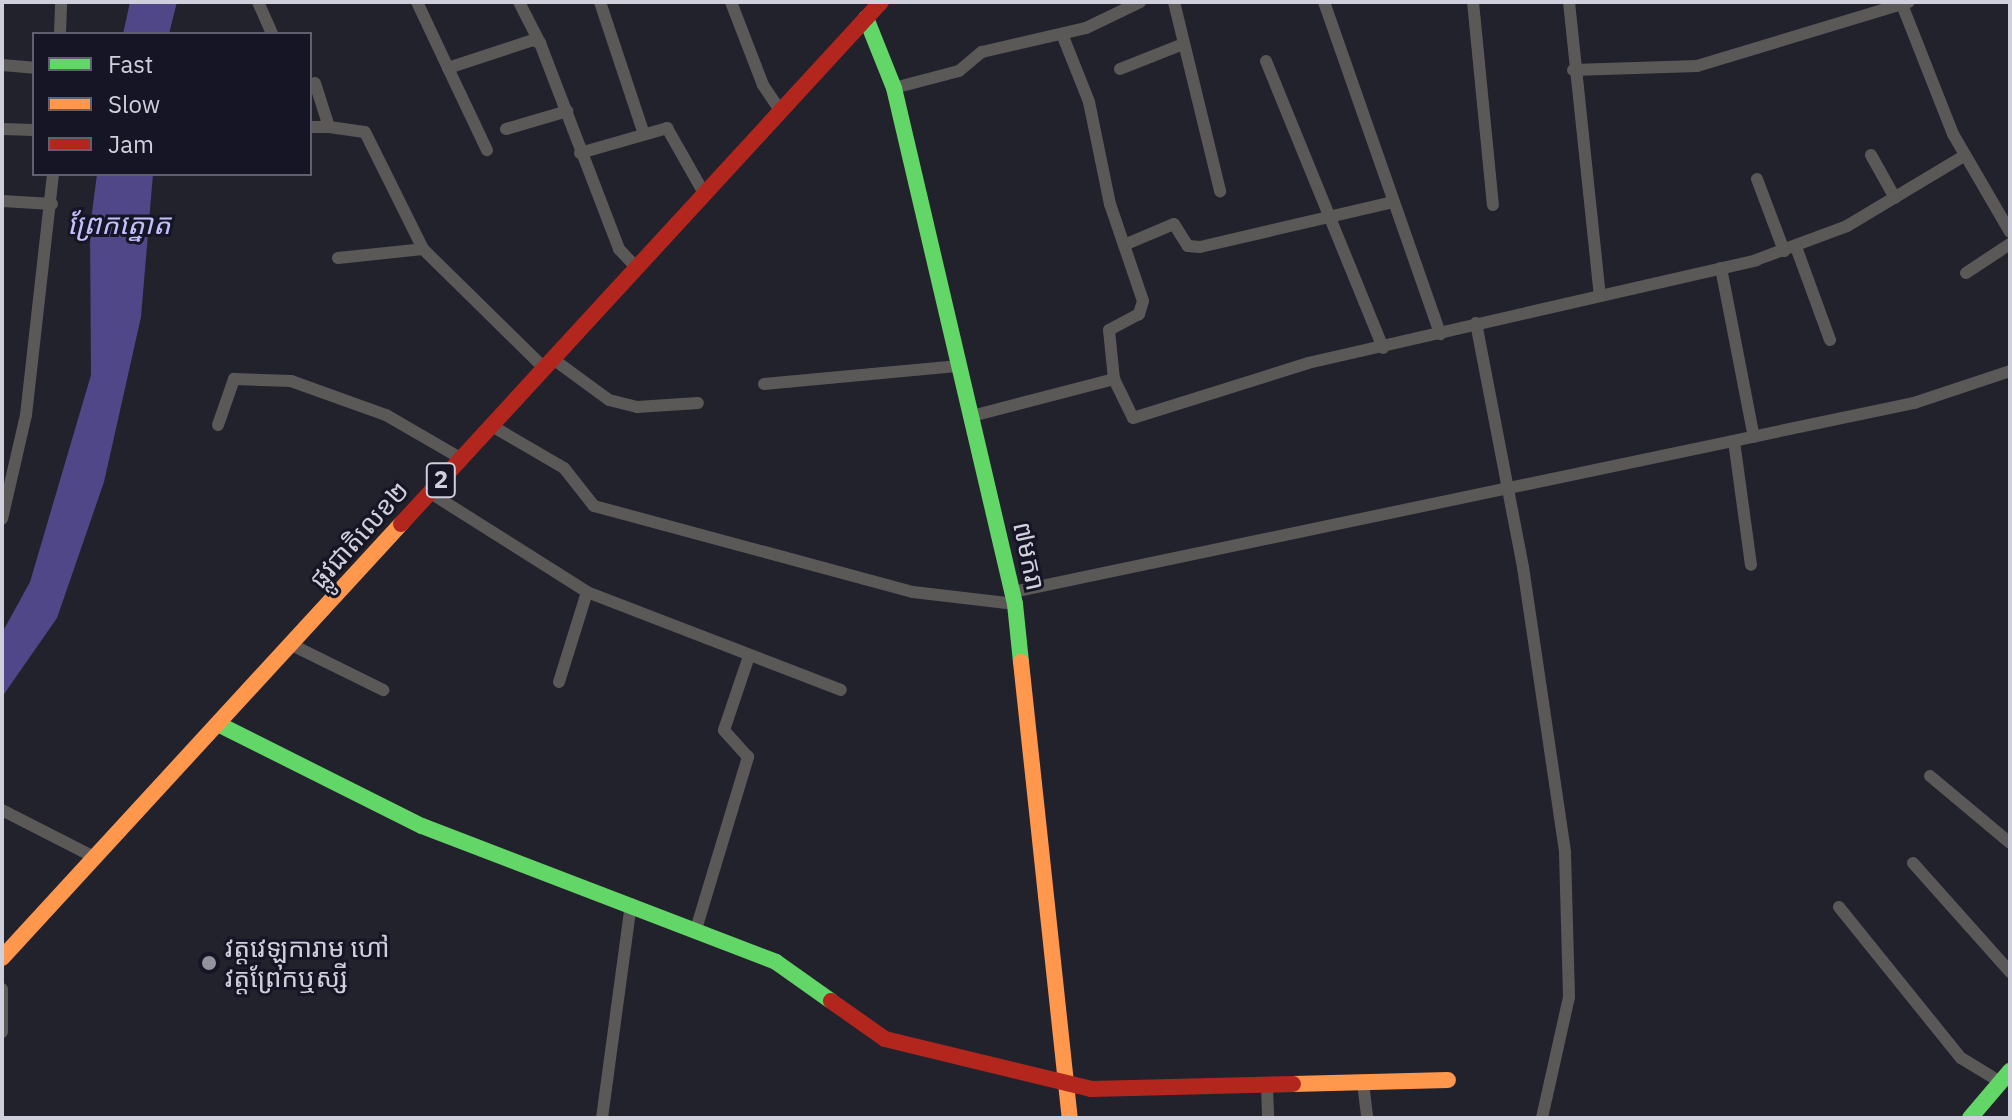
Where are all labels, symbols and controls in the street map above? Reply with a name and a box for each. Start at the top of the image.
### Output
legend [32,32,312,176]
text: Fast [108,48,153,80]
text: Slow [108,88,160,120]
text: Jam [108,128,154,160]
water label: ព្រែកត្នោត [67,207,171,241]
road number: 2 [425,460,457,500]
street label: ផ្លូវជាតិលេខ២ [303,475,415,595]
street label: ៧មករា [1007,519,1051,593]
place label: វត្តវេឡុការាម ហៅ វត្តព្រែកឬស្សី [225,932,390,994]
marker: វត្តវេឡុការាម ហៅ វត្តព្រែកឬស្សី [200,954,218,972]

